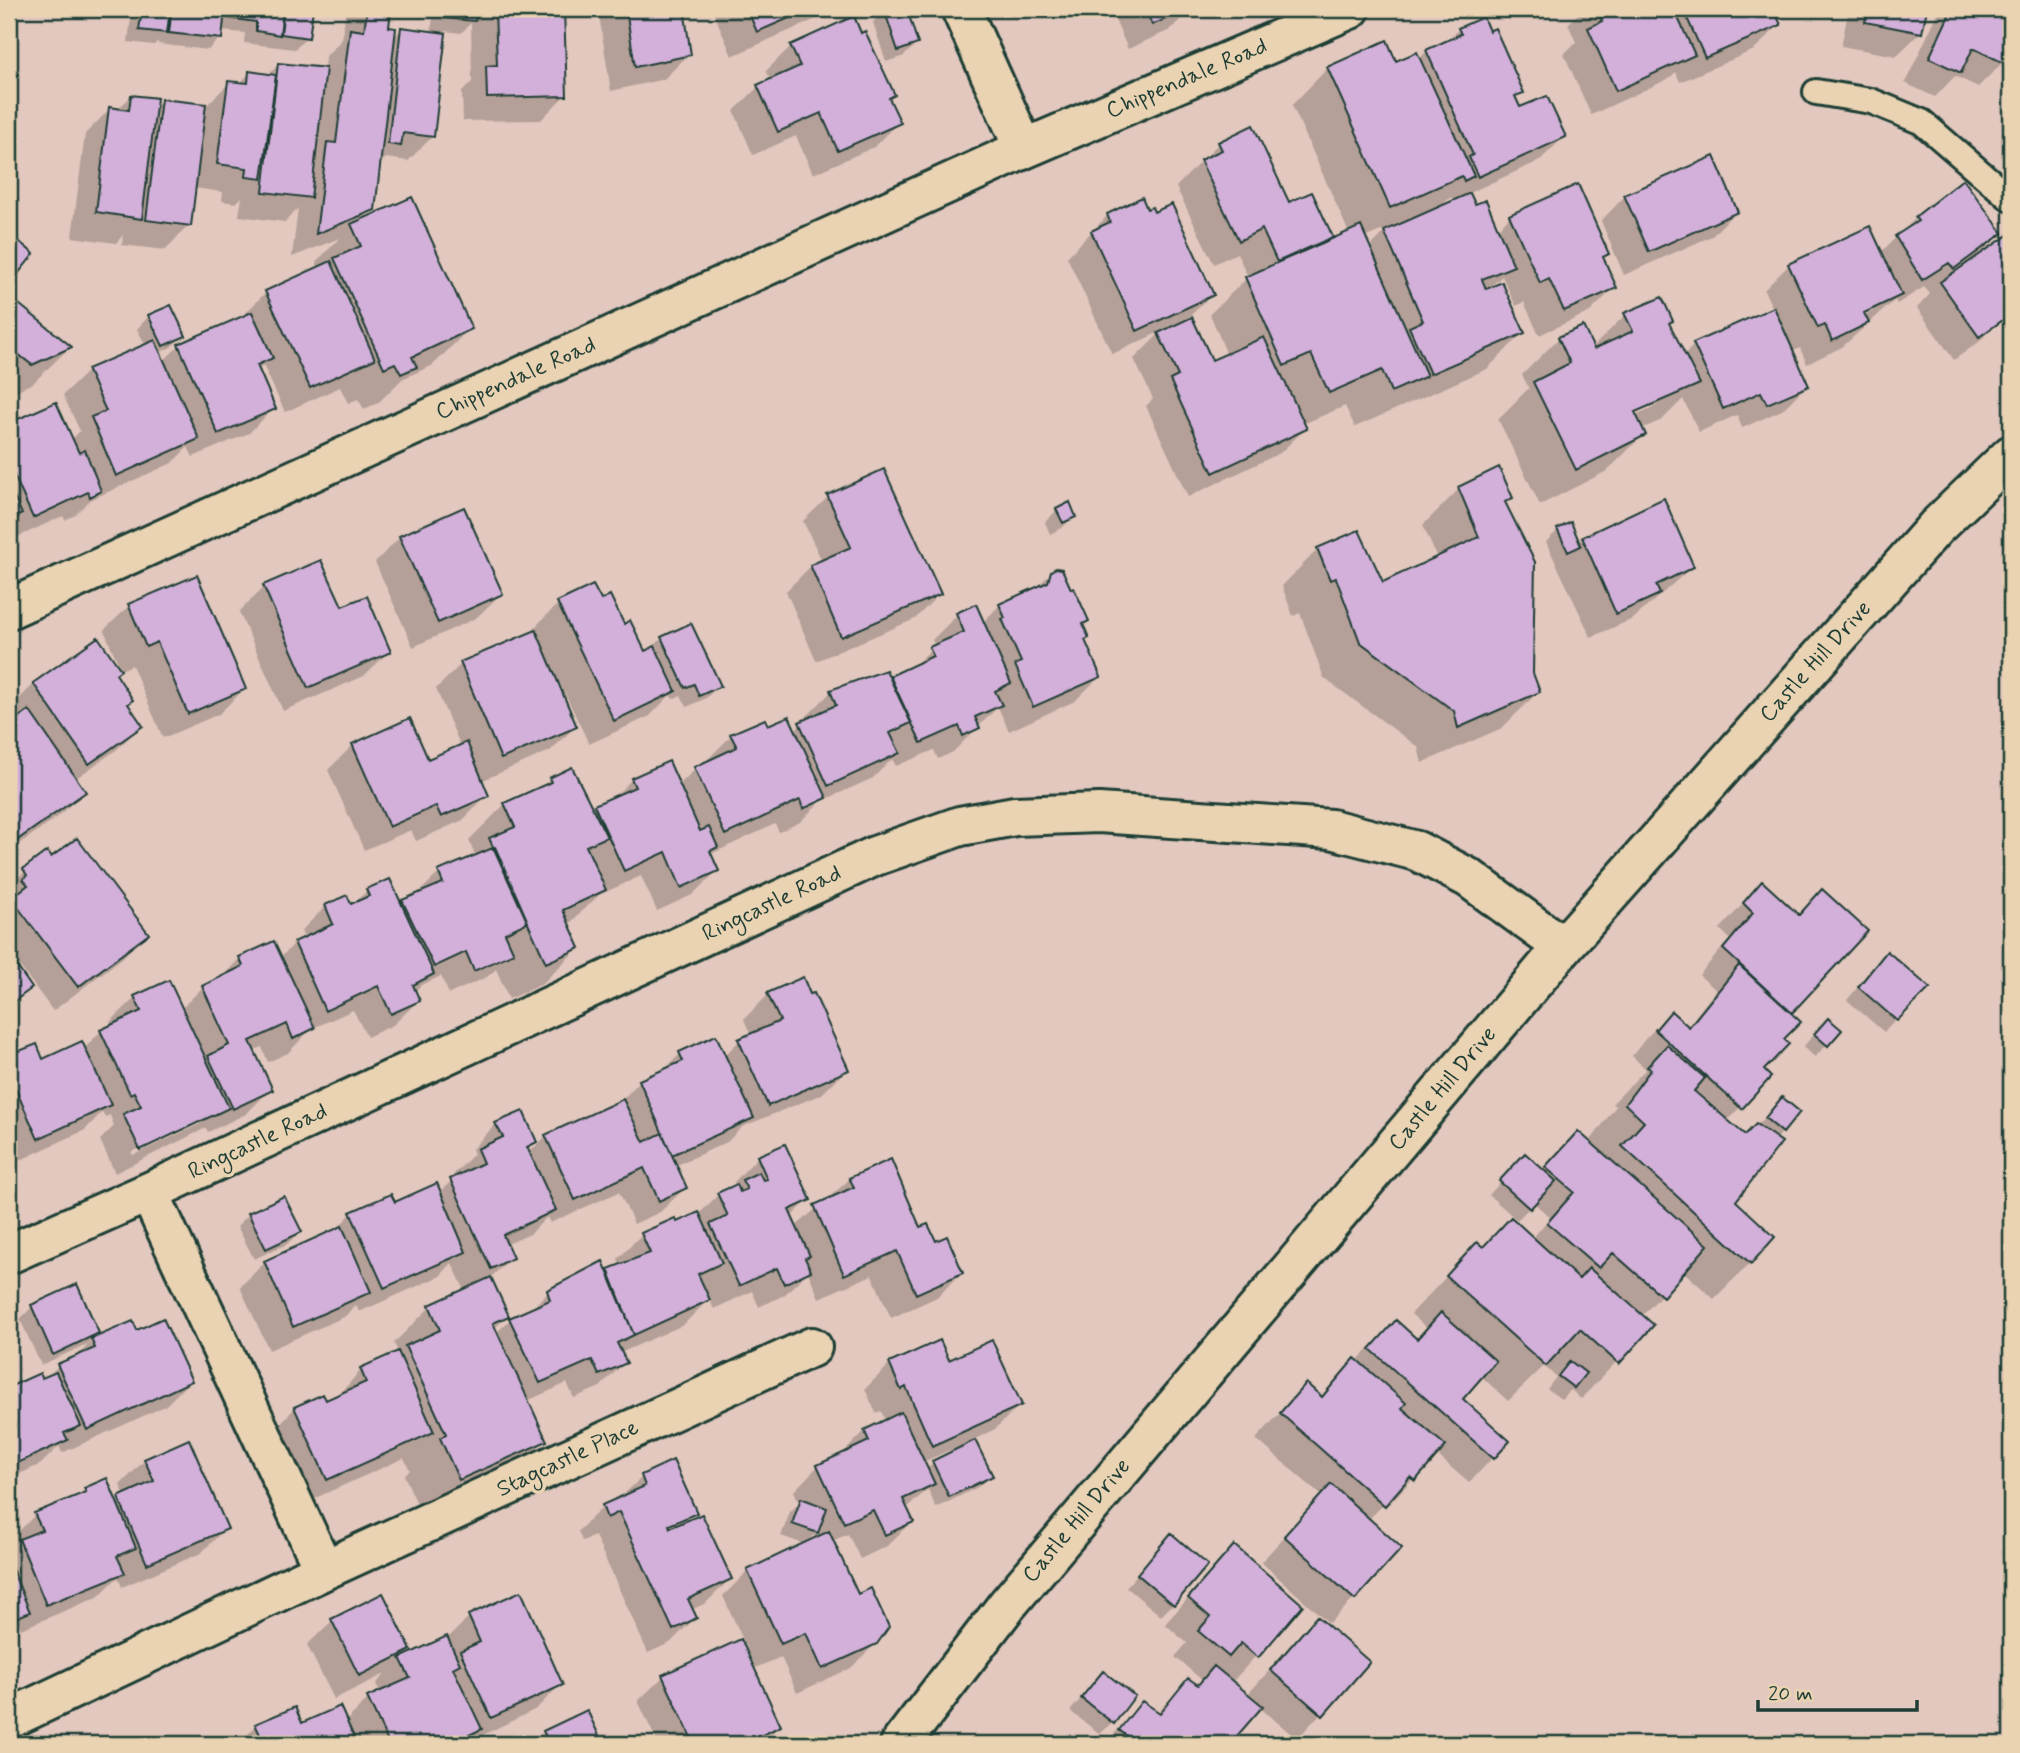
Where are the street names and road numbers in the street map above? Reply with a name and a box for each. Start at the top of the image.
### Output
street label: Chippendale Road [1102,32,1272,126]
street label: Chippendale Road [431,330,601,428]
street label: Castle Hill Drive [1753,595,1879,729]
street label: Ringcastle Road [698,859,847,951]
street label: Castle Hill Drive [1382,1020,1504,1158]
street label: Ringcastle Road [184,1097,333,1189]
street label: Stagcastle Place [492,1413,645,1507]
street label: Castle Hill Drive [1016,1452,1138,1590]

